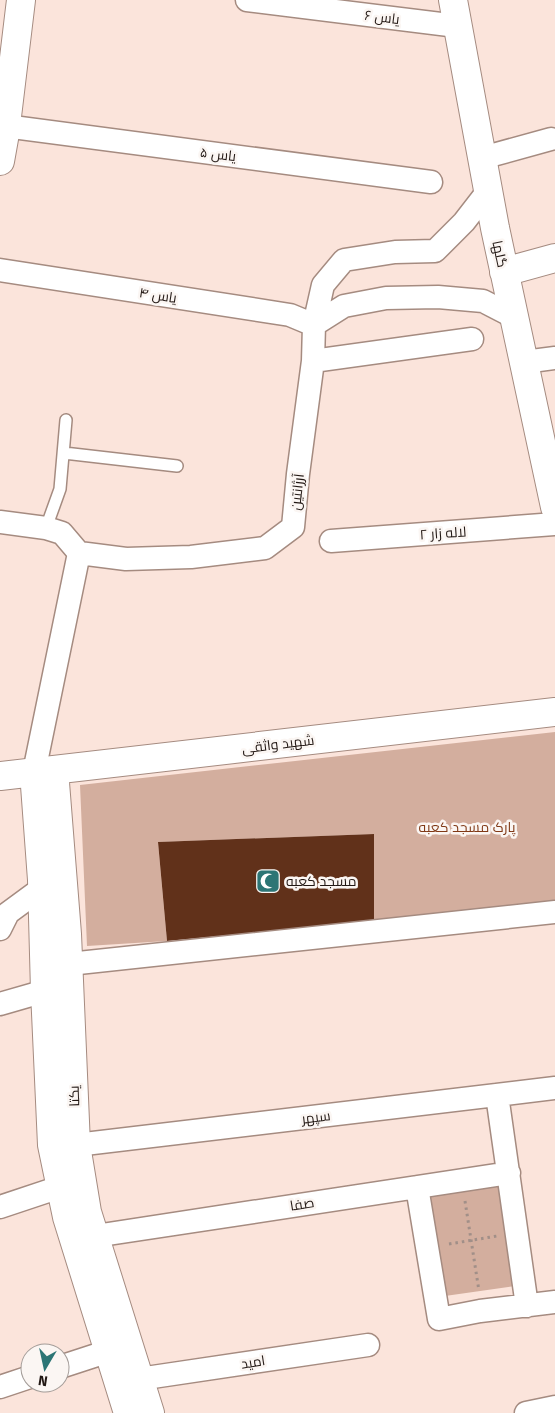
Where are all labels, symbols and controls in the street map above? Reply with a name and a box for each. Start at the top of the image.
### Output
street label: یاس ۶ [363,7,401,28]
street label: یاس ۵ [199,144,237,165]
street label: گلها [488,239,511,269]
street label: یاس ۴ [138,284,178,307]
street label: آرژانتین [287,473,308,511]
street label: لاله زار ۲ [419,523,467,544]
street label: شهید واثقی [241,732,315,757]
park label: پارک مسجد کعبه [419,819,516,837]
mosque icon: مسجد کعبه [255,868,281,894]
place label: مسجد کعبه [286,873,357,890]
street label: یکتا [66,1085,83,1107]
street label: سپهر [300,1107,332,1129]
street label: صفا [289,1194,316,1215]
north arrow [20,1343,70,1393]
street label: امید [240,1352,266,1373]
text: N [37,1371,49,1389]

